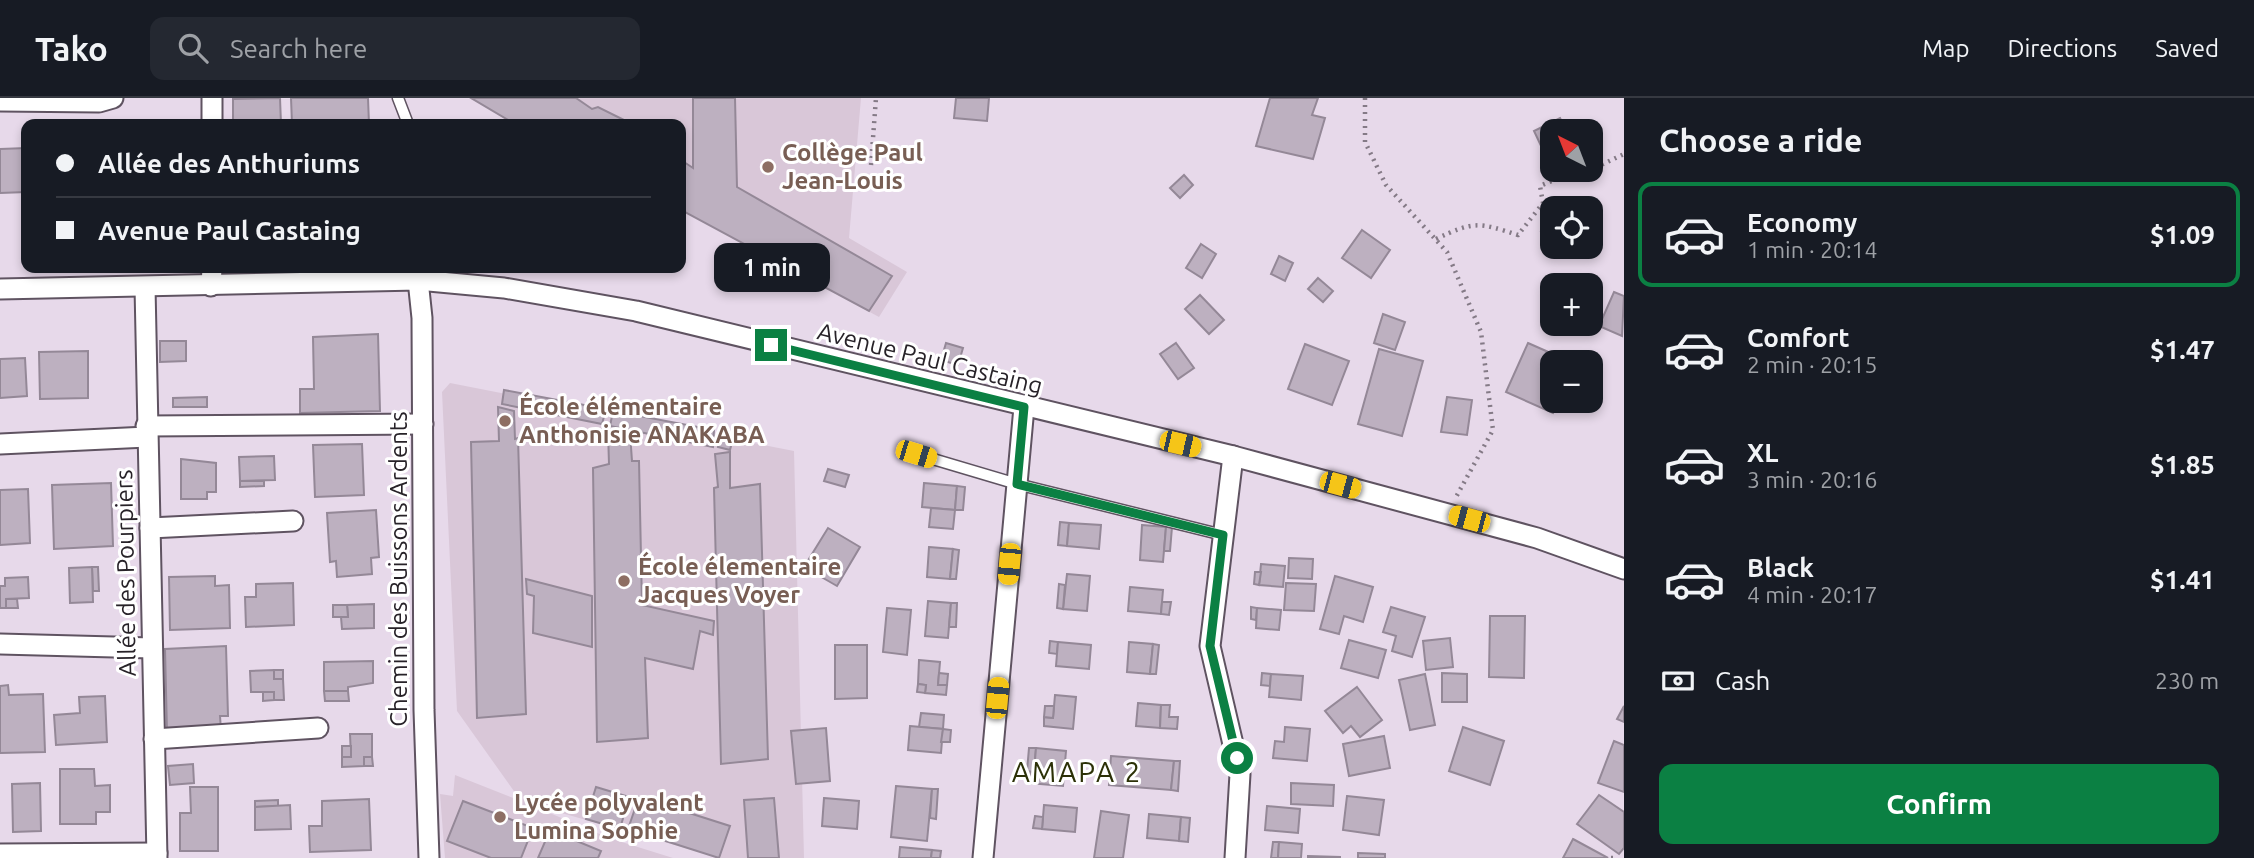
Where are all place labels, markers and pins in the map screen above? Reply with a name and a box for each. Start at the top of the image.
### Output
place label: Collège Paul Jean-Louis [782,139,923,194]
marker: Collège Paul Jean-Louis [760,159,776,175]
place label: École élémentaire Anthonisie ANAKABA [519,391,765,448]
marker: École élémentaire Anthonisie ANAKABA [497,413,513,429]
place label: École élementaire Jacques Voyer [638,551,841,608]
marker: École élementaire Jacques Voyer [616,573,632,589]
place label: Lycée polyvalent Lumina Sophie [514,789,704,844]
marker: Lycée polyvalent Lumina Sophie [492,809,508,825]

